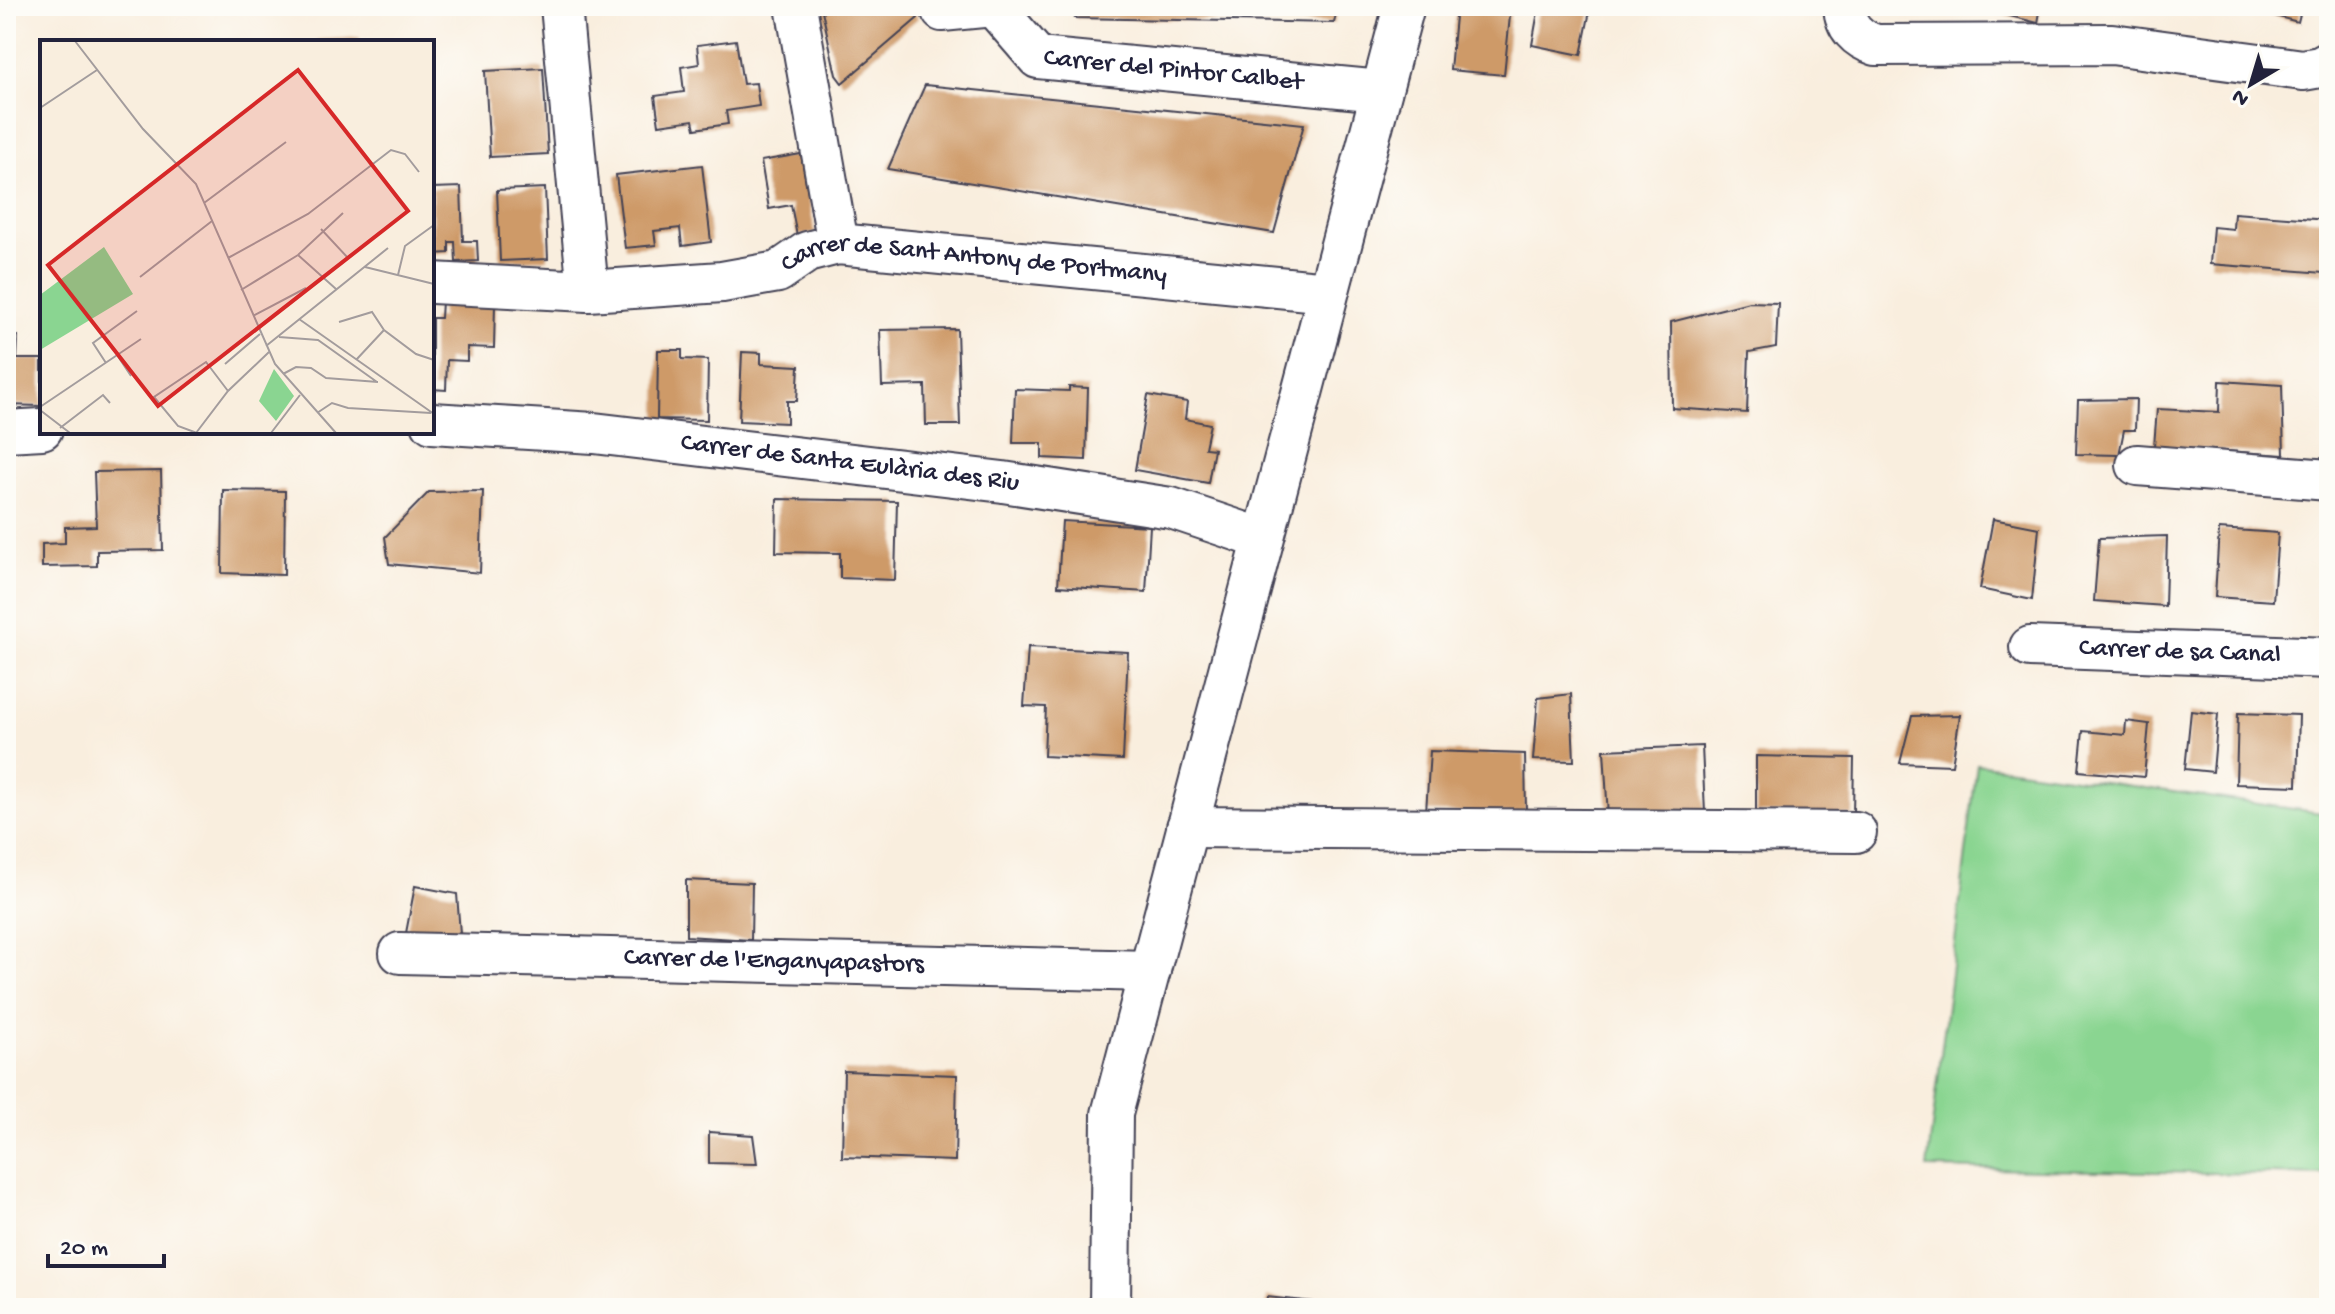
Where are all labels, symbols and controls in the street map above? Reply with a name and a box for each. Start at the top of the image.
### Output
inset map [40,40,434,434]
street label: Carrer del Pintor Calbet [1042,43,1307,99]
north arrow [2211,44,2291,124]
text: N [2227,82,2255,111]
street label: Carrer de Sant Antony de Portmany [775,229,1169,292]
street label: Carrer de Santa Eulària des Riu [679,428,1021,500]
street label: Carrer de sa Canal [2078,633,2281,672]
street label: Carrer de l'Enganyapastors [624,943,926,981]
scale bar [48,1218,164,1268]
text: 20 m [60,1235,108,1264]

